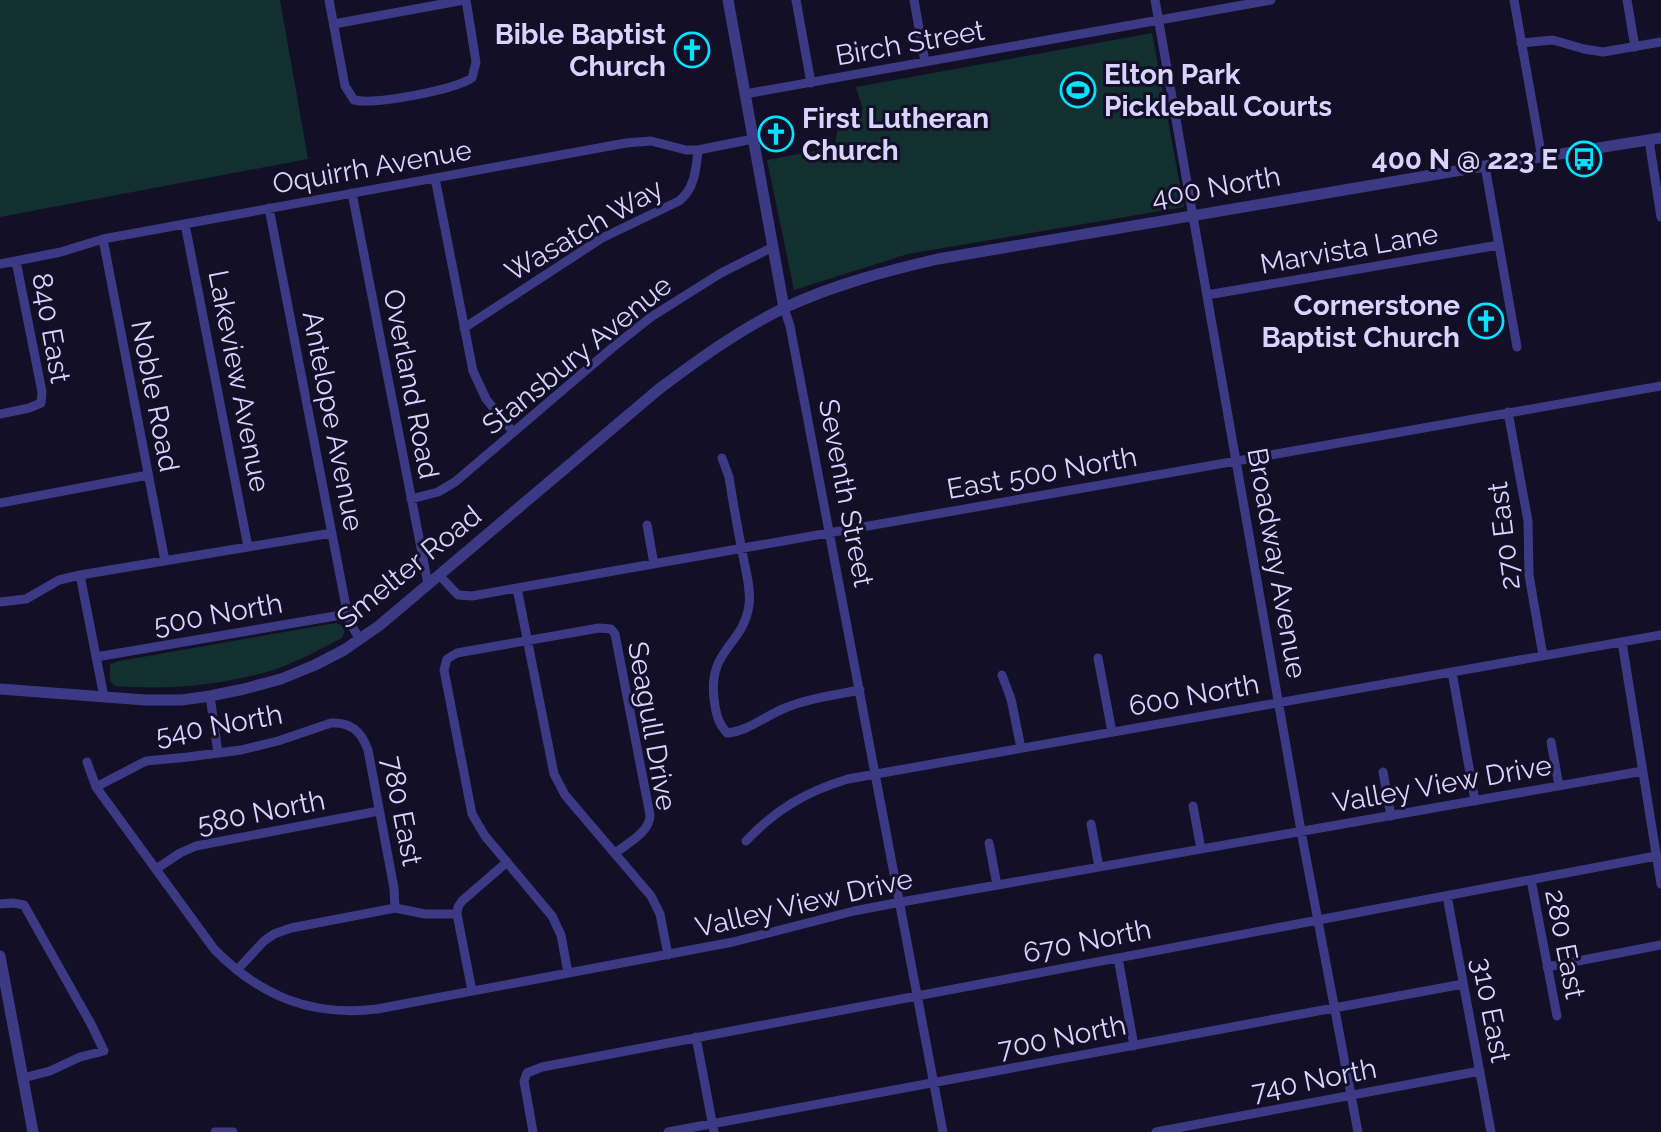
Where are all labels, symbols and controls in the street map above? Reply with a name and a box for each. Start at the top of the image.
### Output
street label: Birch Street [833,14,988,72]
place label: Bible Baptist Church [495,18,666,83]
church icon: Bible Baptist Church [673,31,711,69]
place label: Elton Park Pickleball Courts [1104,58,1332,123]
sports icon: Elton Park Pickleball Courts [1059,71,1097,109]
place label: First Lutheran Church [802,102,989,167]
church icon: First Lutheran Church [757,115,795,153]
street label: Oquirrh Avenue [270,133,474,201]
bus stop icon: 400 N @ 223 E [1565,140,1603,178]
place label: 400 N @ 223 E [1372,143,1558,176]
street label: 400 North [1149,159,1283,215]
street label: Wasatch Way [499,172,669,288]
street label: Marvista Lane [1257,217,1441,281]
street label: Lakeview Avenue [201,267,277,495]
street label: Stansbury Avenue [476,269,678,441]
street label: 840 East [25,270,77,386]
street label: Overland Road [376,286,446,482]
place label: Cornerstone Baptist Church [1261,289,1460,354]
church icon: Cornerstone Baptist Church [1467,302,1505,340]
street label: Antelope Avenue [296,308,370,534]
street label: Noble Road [124,317,186,475]
street label: Seventh Street [812,396,880,590]
street label: East 500 North [944,440,1140,506]
street label: Broadway Avenue [1240,445,1314,681]
street label: 270 East [1481,479,1527,592]
street label: Smelter Road [330,499,488,635]
street label: 500 North [151,586,285,642]
street label: Seagull Drive [621,639,683,813]
street label: 600 North [1126,667,1262,723]
street label: 540 North [153,698,285,752]
street label: Valley View Drive [1330,748,1554,820]
street label: 780 East [375,753,429,869]
street label: 580 North [194,783,328,841]
street label: Valley View Drive [692,862,916,944]
street label: 280 East [1538,887,1592,1002]
street label: 670 North [1020,912,1154,970]
street label: 310 East [1465,955,1517,1066]
street label: 700 North [995,1008,1129,1066]
street label: 740 North [1249,1052,1379,1108]

